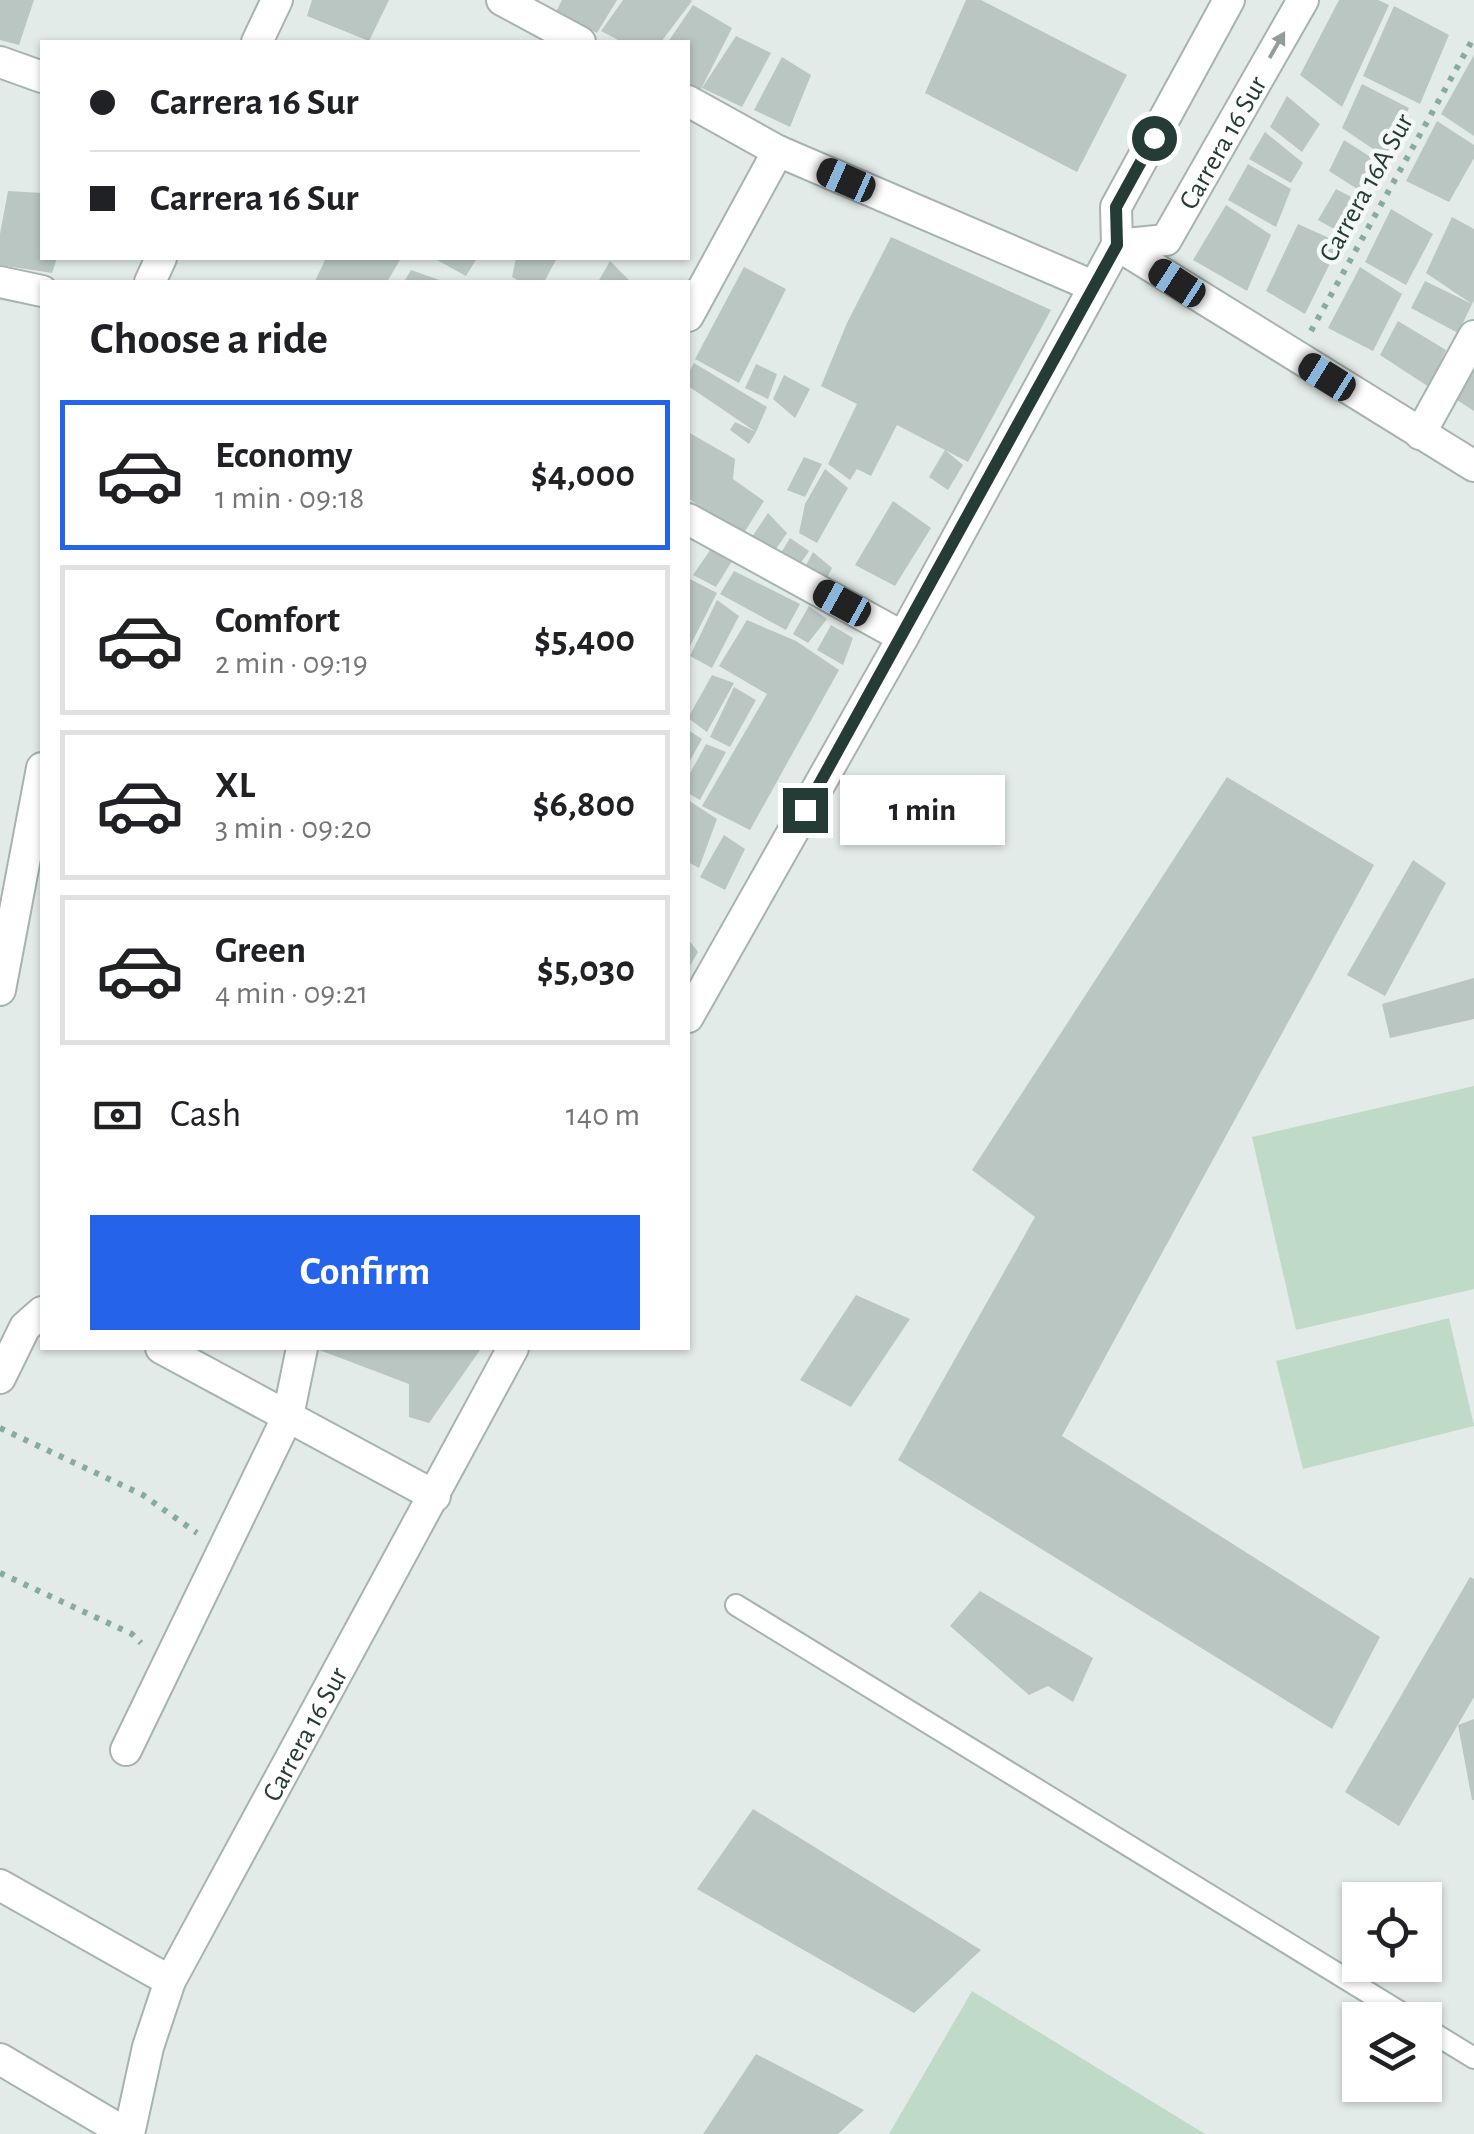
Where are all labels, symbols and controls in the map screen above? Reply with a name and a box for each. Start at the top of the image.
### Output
one-way arrow [1268,31,1285,60]
street label: Carrera 16 Sur [1175,72,1273,214]
text: Carrera 16 Sur [150,84,358,122]
street label: Carrera 16A Sur [1315,109,1419,267]
route start [1132,116,1177,161]
car [812,154,880,206]
text: Carrera 16 Sur [150,180,358,218]
car [1144,254,1210,312]
text: Choose a ride [90,317,328,362]
car [1294,348,1360,406]
icon: car [95,430,185,520]
text: Economy [215,437,353,475]
text: $4,000 [531,456,635,494]
text: 1 min · 09:18 [215,482,364,514]
car [808,575,876,631]
icon: car [95,595,185,685]
text: Comfort [215,602,340,640]
text: $5,400 [534,621,635,659]
text: 2 min · 09:19 [215,647,368,679]
icon: car [95,760,185,850]
text: XL [215,767,255,805]
callout: 1 min [840,775,1005,845]
text: $6,800 [533,786,635,824]
route end [783,788,828,833]
text: 1 min [889,794,956,826]
text: 3 min · 09:20 [215,812,372,844]
icon: car [95,925,185,1015]
text: Green [215,932,306,970]
text: $5,030 [537,951,635,989]
text: 4 min · 09:21 [215,977,368,1009]
icon: cash [90,1088,145,1143]
text: Cash [170,1096,241,1134]
text: 140 m [566,1099,640,1131]
button: Confirm [90,1215,640,1330]
street label: Carrera 16 Sur [258,1663,353,1806]
map controls [1342,1882,1442,2102]
button: locate [1342,1882,1442,1982]
button: layers [1342,2002,1442,2102]

